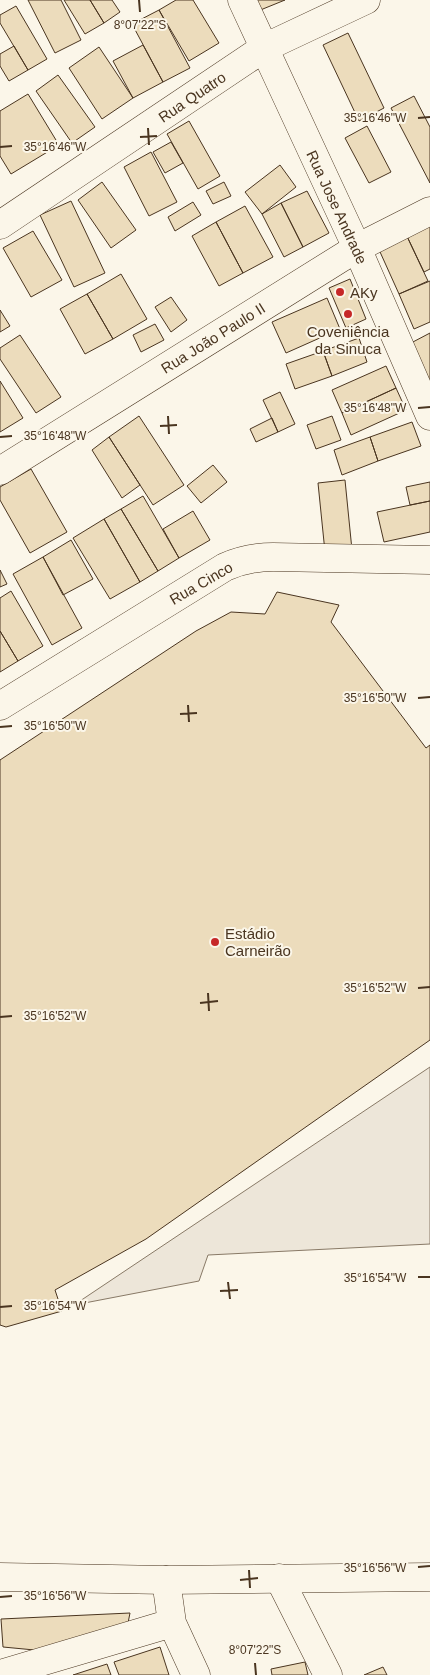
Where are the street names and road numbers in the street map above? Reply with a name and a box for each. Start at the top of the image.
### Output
street label: Rua Quatro [155,68,229,126]
street label: Rua Jose Andrade [303,147,371,267]
street label: Rua João Paulo II [158,299,268,377]
street label: Rua Cinco [166,558,236,608]

